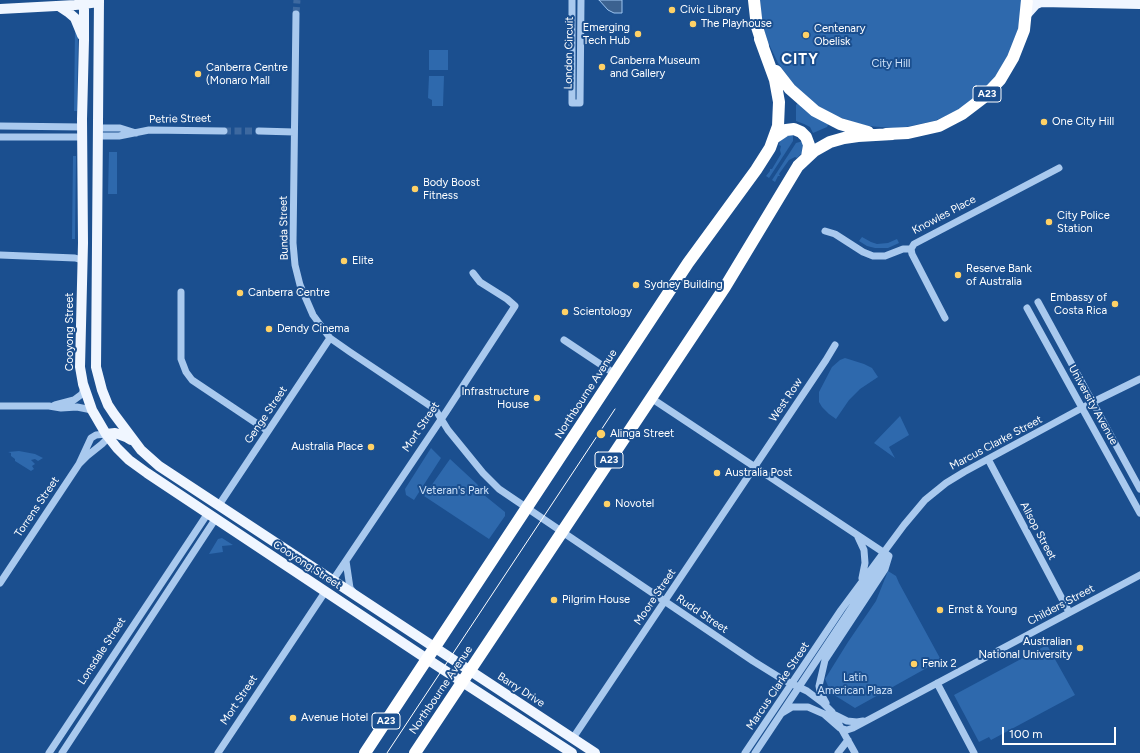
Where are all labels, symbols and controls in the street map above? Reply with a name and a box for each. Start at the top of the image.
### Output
place label: Civic Library [680,3,741,17]
marker: Civic Library [667,5,677,15]
street label: London Circuit [562,16,576,90]
place label: The Playhouse [701,17,772,31]
marker: The Playhouse [688,19,698,29]
place label: Emerging Tech Hub [583,21,630,47]
place label: Centenary Obelisk [814,22,865,48]
marker: Emerging Tech Hub [633,29,643,39]
marker: Centenary Obelisk [801,30,811,40]
district label: CITY [781,51,819,69]
place label: Canberra Museum and Gallery [610,54,700,80]
park label: City Hill [872,57,910,71]
place label: Canberra Centre (Monaro Mall [206,61,288,87]
marker: Canberra Museum and Gallery [597,62,607,72]
marker: Canberra Centre (Monaro Mall [193,69,203,79]
road number: A23 [973,86,1001,102]
street label: Petrie Street [149,112,211,126]
place label: One City Hill [1052,115,1114,129]
marker: One City Hill [1039,117,1049,127]
place label: Body Boost Fitness [423,176,480,202]
marker: Body Boost Fitness [410,184,420,194]
street label: Knowles Place [910,193,978,237]
street label: Bunda Street [277,196,291,260]
place label: City Police Station [1057,209,1110,235]
marker: City Police Station [1044,217,1054,227]
place label: Elite [352,254,374,268]
marker: Elite [339,256,349,266]
place label: Reserve Bank of Australia [966,262,1032,288]
marker: Reserve Bank of Australia [953,270,963,280]
place label: Sydney Building [644,278,723,292]
marker: Sydney Building [631,280,641,290]
place label: Canberra Centre [248,286,330,300]
marker: Canberra Centre [235,288,245,298]
place label: Embassy of Costa Rica [1050,291,1107,317]
street label: Cooyong Street [63,293,77,371]
marker: Embassy of Costa Rica [1110,299,1120,309]
place label: Scientology [573,305,632,319]
marker: Scientology [560,307,570,317]
place label: Dendy Cinema [277,322,349,336]
marker: Dendy Cinema [264,324,274,334]
street label: Northbourne Avenue [552,347,620,441]
street label: University Avenue [1066,363,1120,447]
street label: West Row [767,376,805,424]
street label: Genge Street [242,384,290,446]
place label: Infrastructure House [461,385,529,411]
marker: Infrastructure House [532,393,542,403]
street label: Mort Street [400,400,442,454]
street label: Marcus Clarke Street [947,413,1045,473]
place label: Alinga Street [610,427,674,441]
marker: Alinga Street [595,428,607,440]
place label: Australia Place [291,440,363,454]
marker: Australia Place [366,442,376,452]
road number: A23 [595,452,623,468]
place label: Australia Post [725,466,792,480]
marker: Australia Post [712,468,722,478]
street label: Torrens Street [12,474,62,540]
park label: Veteran's Park [419,484,489,498]
place label: Novotel [615,497,654,511]
marker: Novotel [602,499,612,509]
street label: Allsop Street [1017,500,1059,562]
street label: Cooyong Street [270,538,344,592]
street label: Moore Street [631,566,679,628]
street label: Childers Street [1025,582,1097,628]
street label: Rudd Street [674,592,730,636]
place label: Pilgrim House [562,593,630,607]
marker: Pilgrim House [549,595,559,605]
place label: Ernst & Young [948,603,1017,617]
marker: Ernst & Young [935,605,945,615]
street label: Lonsdale Street [75,615,129,687]
place label: Australian National University [978,635,1072,661]
street label: Marcus Clarke Street [744,640,812,732]
street label: Northbourne Avenue [407,643,475,737]
marker: Australian National University [1075,643,1085,653]
place label: Fenix 2 [922,657,957,671]
marker: Fenix 2 [909,659,919,669]
street label: Barry Drive [495,670,547,710]
park label: Latin American Plaza [818,671,892,697]
street label: Mort Street [218,673,260,727]
place label: Avenue Hotel [301,711,368,725]
marker: Avenue Hotel [288,713,298,723]
road number: A23 [372,713,400,729]
scale bar [1004,719,1118,745]
text: 100 m [1009,727,1043,741]

